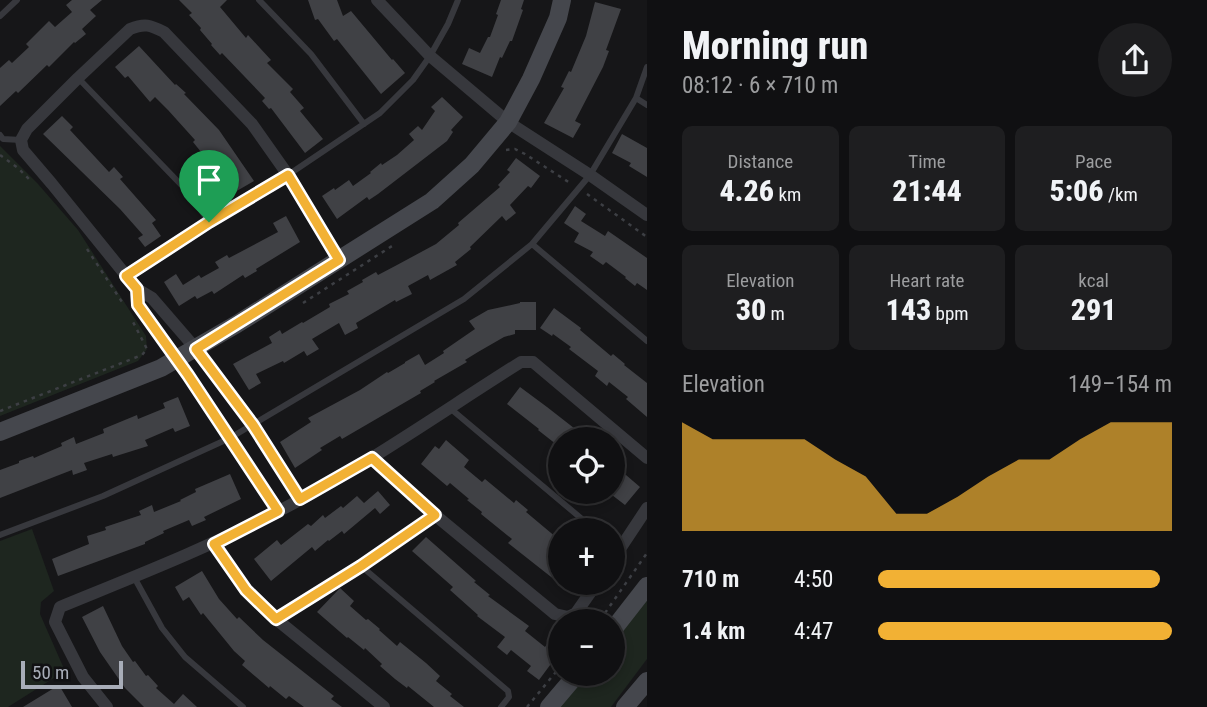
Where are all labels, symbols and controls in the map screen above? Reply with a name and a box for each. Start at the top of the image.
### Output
button: share [1098,23,1172,97]
text: Morning run [682,24,868,68]
text: 08:12 · 6 × 710 m [682,72,838,99]
pin [179,150,239,222]
text: Distance [728,150,793,173]
text: Time [908,150,946,173]
text: Pace [1075,150,1112,173]
icon: arrive [190,161,228,199]
text: 4.26 [719,173,774,208]
text: 21:44 [892,173,962,208]
text: 5:06 [1049,173,1104,208]
text: km [774,183,801,206]
text: /km [1104,183,1138,206]
text: Elevation [726,269,795,292]
text: Heart rate [889,269,965,292]
text: kcal [1078,269,1109,292]
text: 30 [736,292,766,327]
text: 143 [885,292,931,327]
text: 291 [1071,292,1117,327]
text: m [766,302,785,325]
text: bpm [931,302,969,325]
text: Elevation [682,371,765,398]
text: 149–154 m [1068,371,1172,398]
map controls [548,427,625,686]
button: locate [548,427,625,504]
button: + [548,518,625,595]
text: 710 m [682,566,739,593]
text: 4:50 [794,566,833,593]
button: − [548,609,625,686]
text: 1.4 km [682,618,745,645]
text: 4:47 [794,618,833,645]
scale bar [21,658,122,690]
text: 50 m [32,661,69,684]

